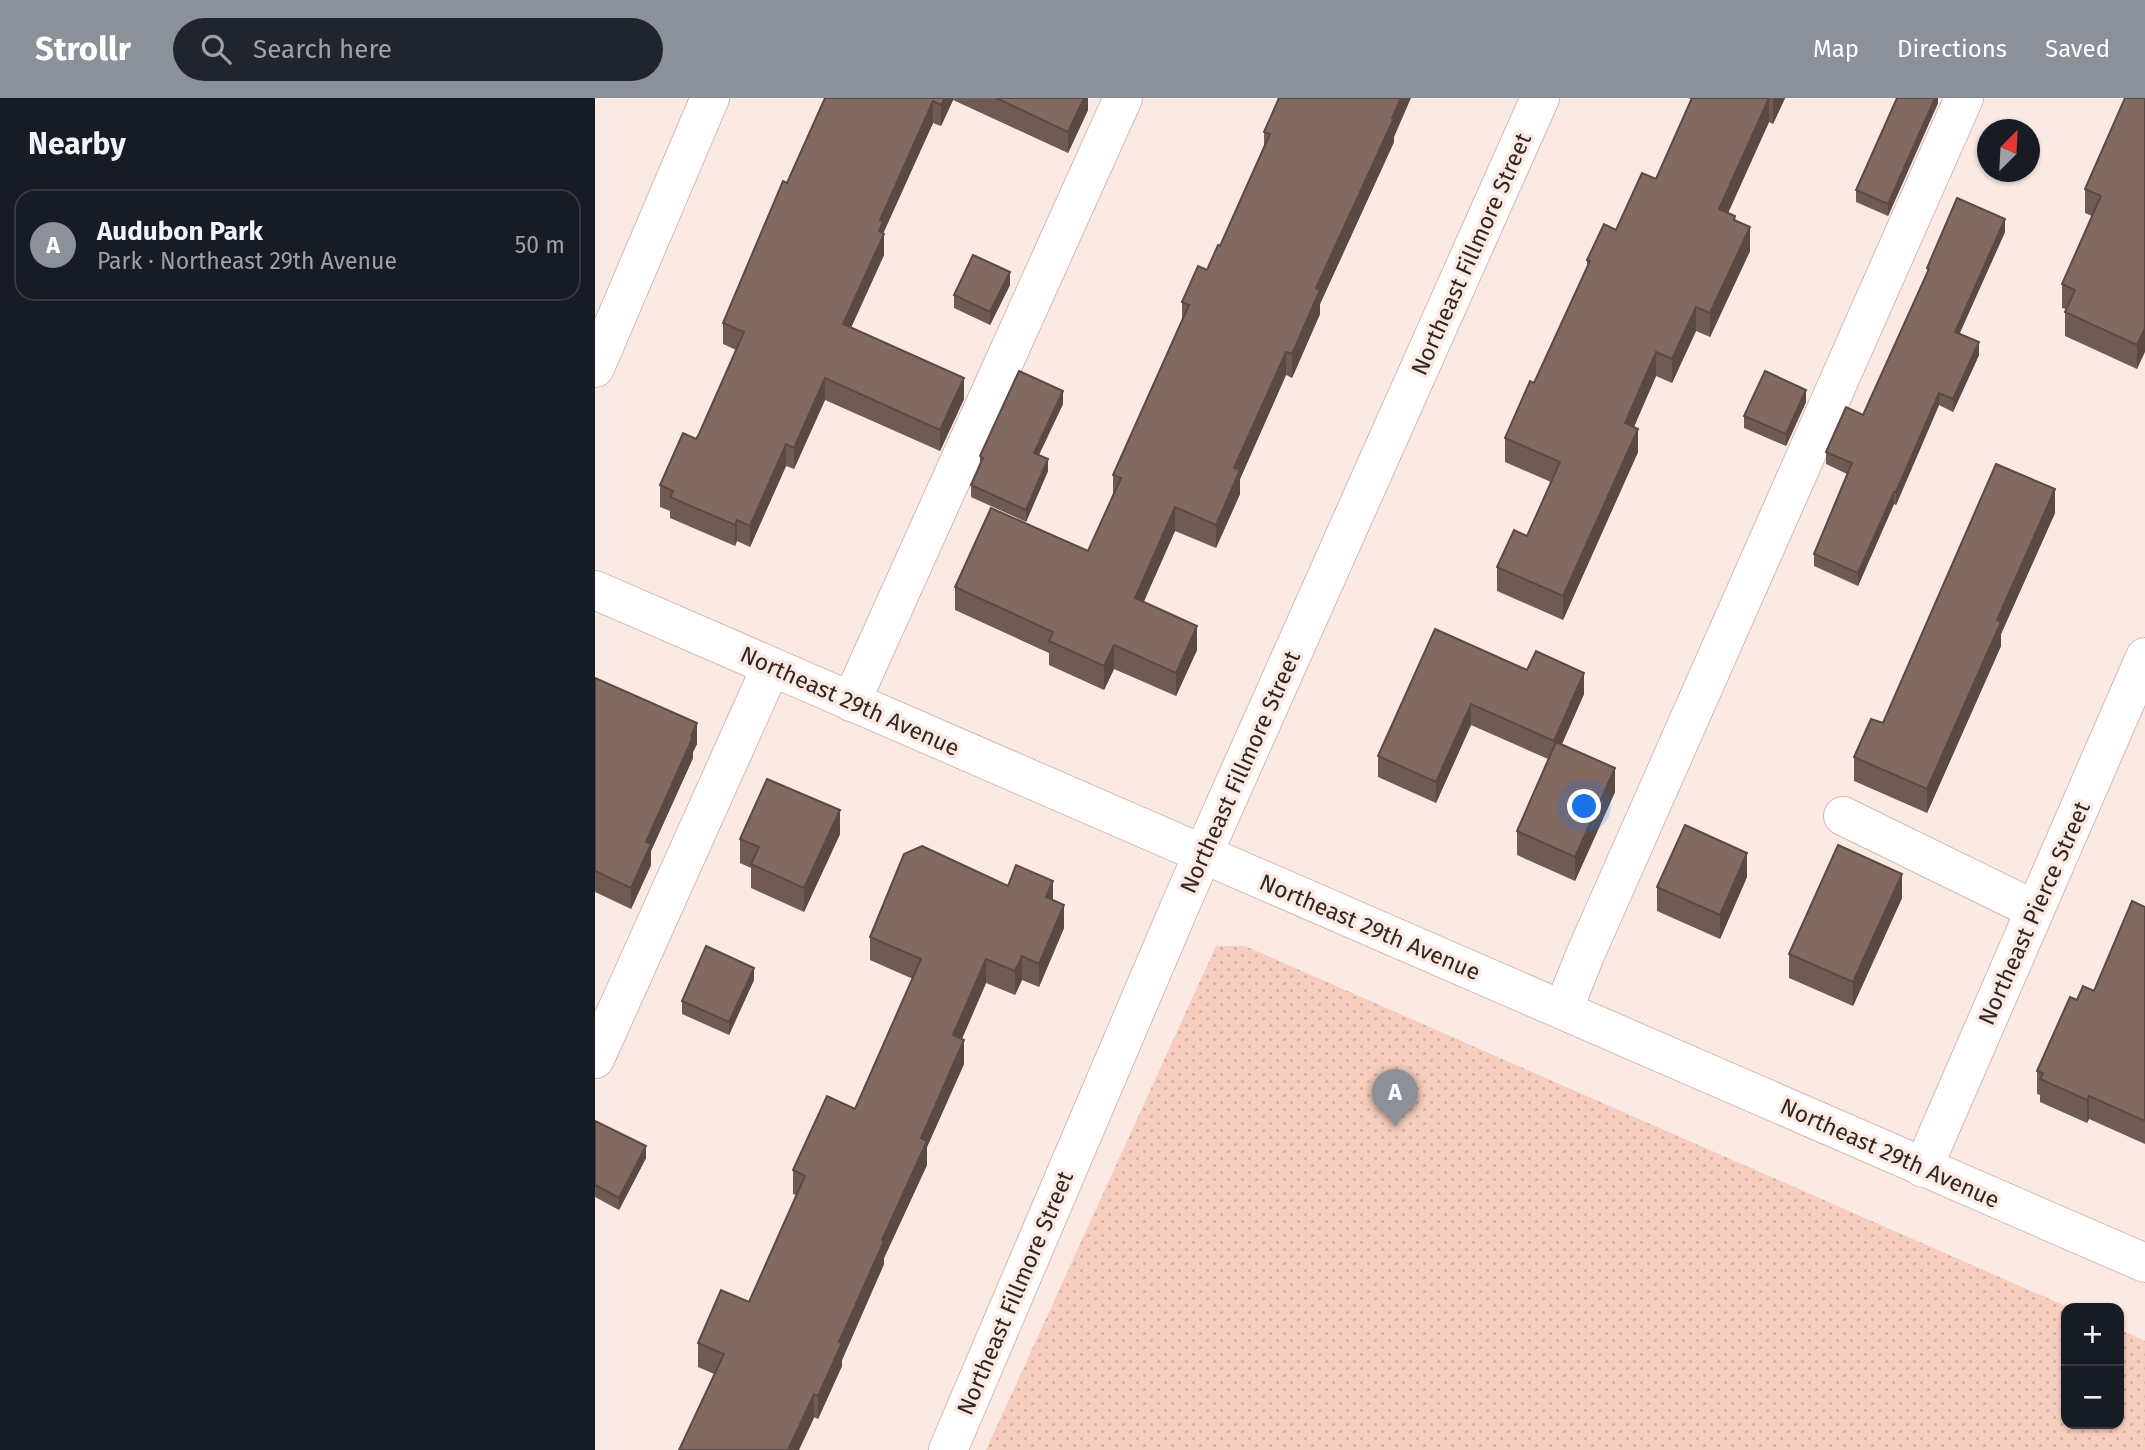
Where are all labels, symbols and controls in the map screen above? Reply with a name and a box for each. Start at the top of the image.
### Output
search box [173,18,663,81]
text: Strollr [35,29,131,69]
icon: search [197,30,235,68]
text: Search here [253,34,392,65]
text: Map [1813,35,1859,63]
text: Directions [1897,35,2007,63]
text: Saved [2045,35,2110,63]
north arrow [1977,119,2040,182]
text: Nearby [28,126,126,162]
street label: Northeast Fillmore Street [1405,128,1537,380]
text: Audubon Park [97,216,263,247]
text: A [46,231,60,259]
text: 50 m [515,231,565,259]
text: Park · Northeast 29th Avenue [97,247,397,275]
street label: Northeast 29th Avenue [736,640,964,762]
street label: Northeast Fillmore Street [1174,646,1306,898]
your location [1567,789,1601,823]
street label: Northeast Pierce Street [1972,796,2096,1029]
street label: Northeast 29th Avenue [1255,868,1485,986]
pin: A [1372,1069,1418,1127]
street label: Northeast 29th Avenue [1776,1092,2004,1214]
street label: Northeast Fillmore Street [951,1166,1079,1419]
map controls [2061,1303,2124,1429]
button: + [2061,1303,2124,1366]
button: − [2061,1366,2124,1429]

